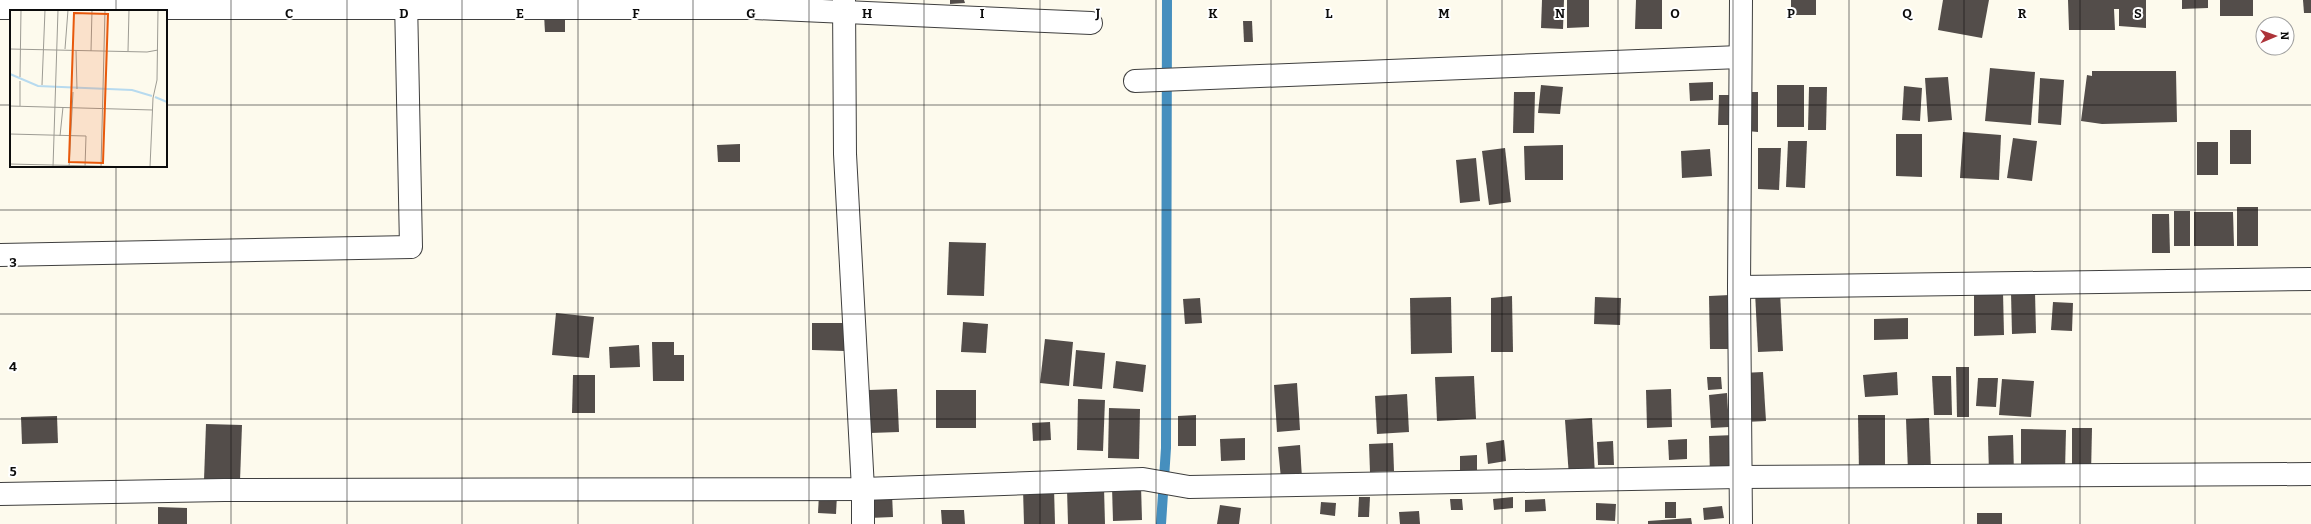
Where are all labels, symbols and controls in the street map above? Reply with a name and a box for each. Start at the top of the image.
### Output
text: C [285,6,293,21]
text: D [399,6,409,21]
text: E [516,6,524,21]
text: F [632,6,640,21]
text: G [746,6,756,21]
text: H [862,6,872,21]
text: I [980,6,985,21]
text: J [1095,6,1101,21]
text: K [1208,6,1218,21]
text: L [1325,6,1333,21]
text: M [1438,6,1450,21]
text: N [1555,6,1565,21]
text: O [1670,6,1680,21]
text: P [1787,6,1795,21]
text: Q [1902,6,1913,21]
text: R [2018,6,2027,21]
text: S [2134,6,2142,21]
inset map [10,10,167,167]
north arrow [2255,16,2295,56]
text: N [2278,31,2291,41]
text: 3 [9,255,17,270]
text: 4 [9,359,17,374]
text: 5 [9,464,17,479]

